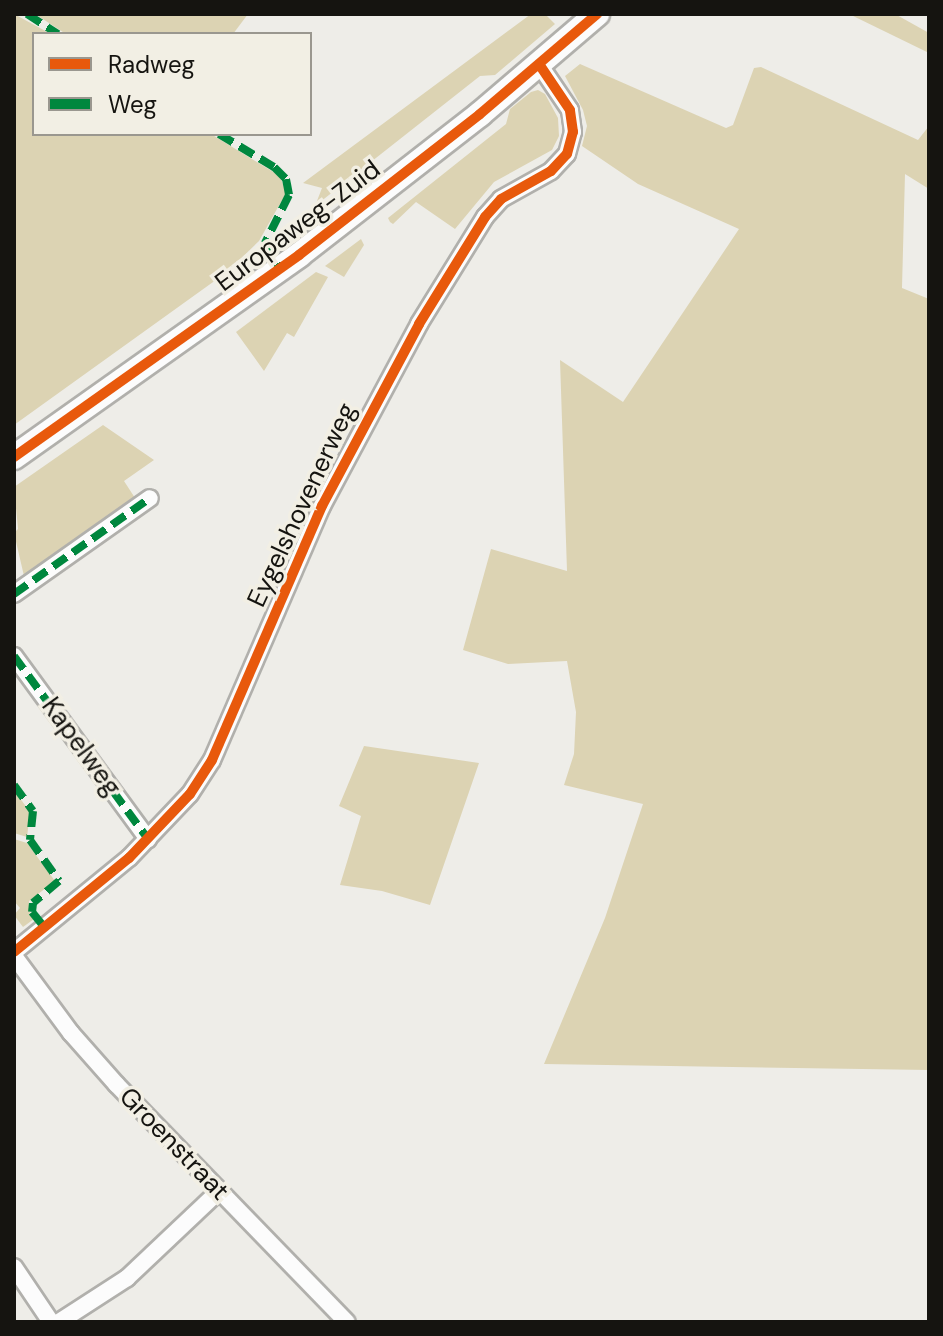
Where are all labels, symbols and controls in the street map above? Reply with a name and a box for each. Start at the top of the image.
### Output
legend [32,32,312,136]
text: Radweg [108,49,195,80]
text: Weg [108,89,157,120]
street label: Europaweg-Zuid [209,154,387,298]
street label: Eygelshovenerweg [241,398,363,612]
street label: Kapelweg [35,692,127,802]
street label: Groenstraat [113,1081,235,1207]

